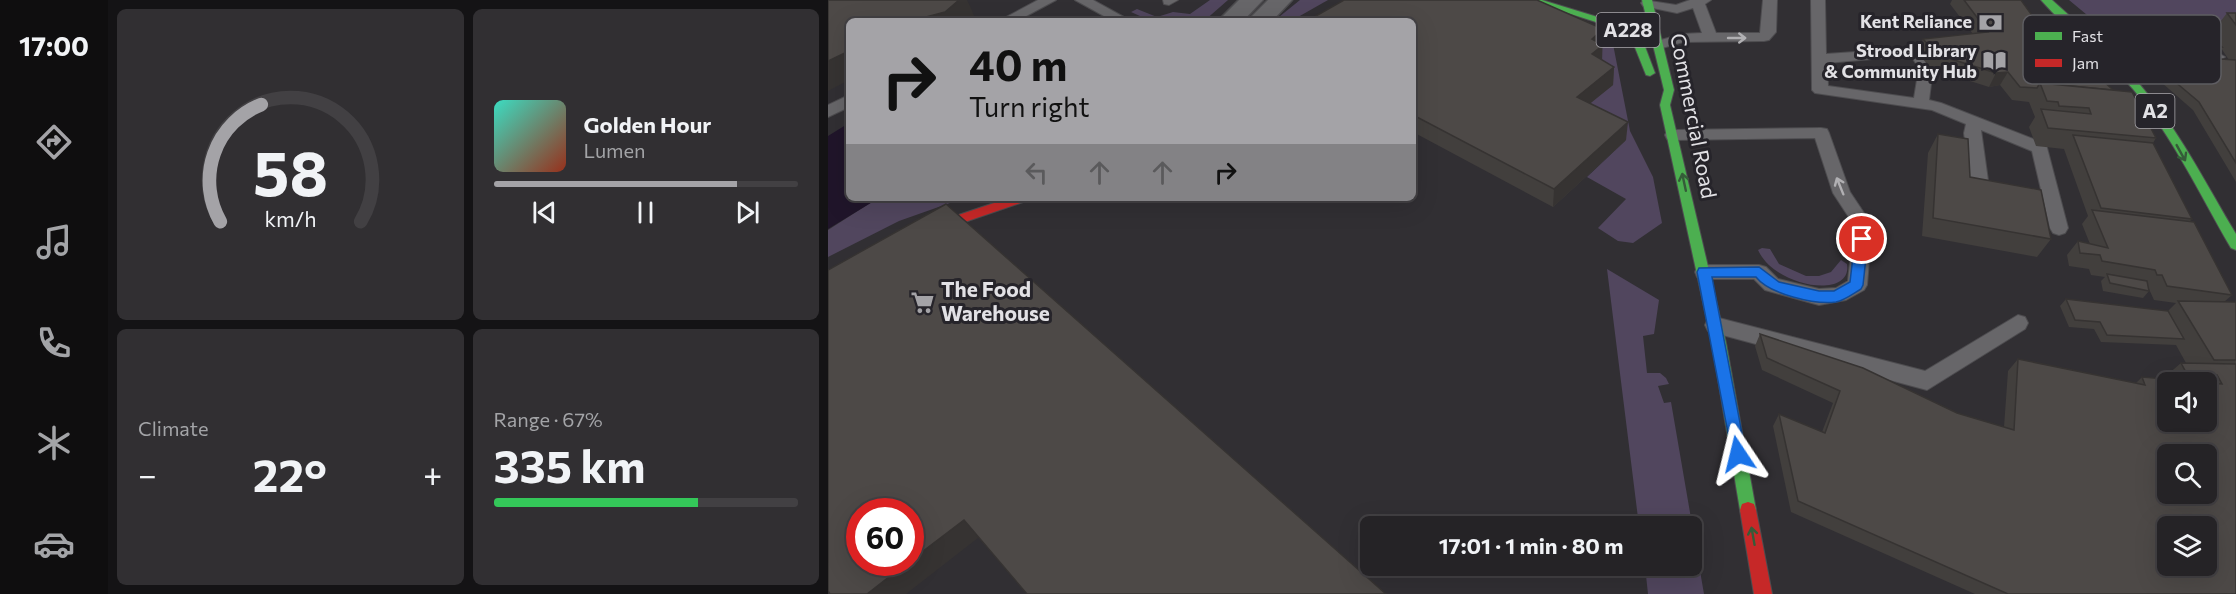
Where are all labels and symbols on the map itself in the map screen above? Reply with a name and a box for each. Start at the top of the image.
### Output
bank icon: Kent Reliance [1977,9,2003,35]
place label: Kent Reliance [1860,10,1972,32]
road number: A228 [1596,13,1660,47]
legend [2023,15,2221,84]
text: Fast [2072,26,2103,45]
street label: Commercial Road [1666,31,1723,200]
one-way arrow [1727,32,1747,44]
place label: Strood Library & Community Hub [1824,39,1977,82]
library icon: Strood Library & Community Hub [1982,48,2008,74]
text: Jam [2072,53,2099,72]
road number: A2 [2136,94,2174,128]
one-way arrow [2175,144,2187,161]
one-way arrow [1677,172,1689,191]
one-way arrow [1834,178,1845,196]
pin [1836,213,1887,264]
place label: The Food Warehouse [941,276,1050,325]
supermarket icon: The Food Warehouse [910,289,936,315]
position arrow [1706,422,1770,486]
speed limit sign: 60 [846,498,924,576]
one-way arrow [1747,527,1758,547]

